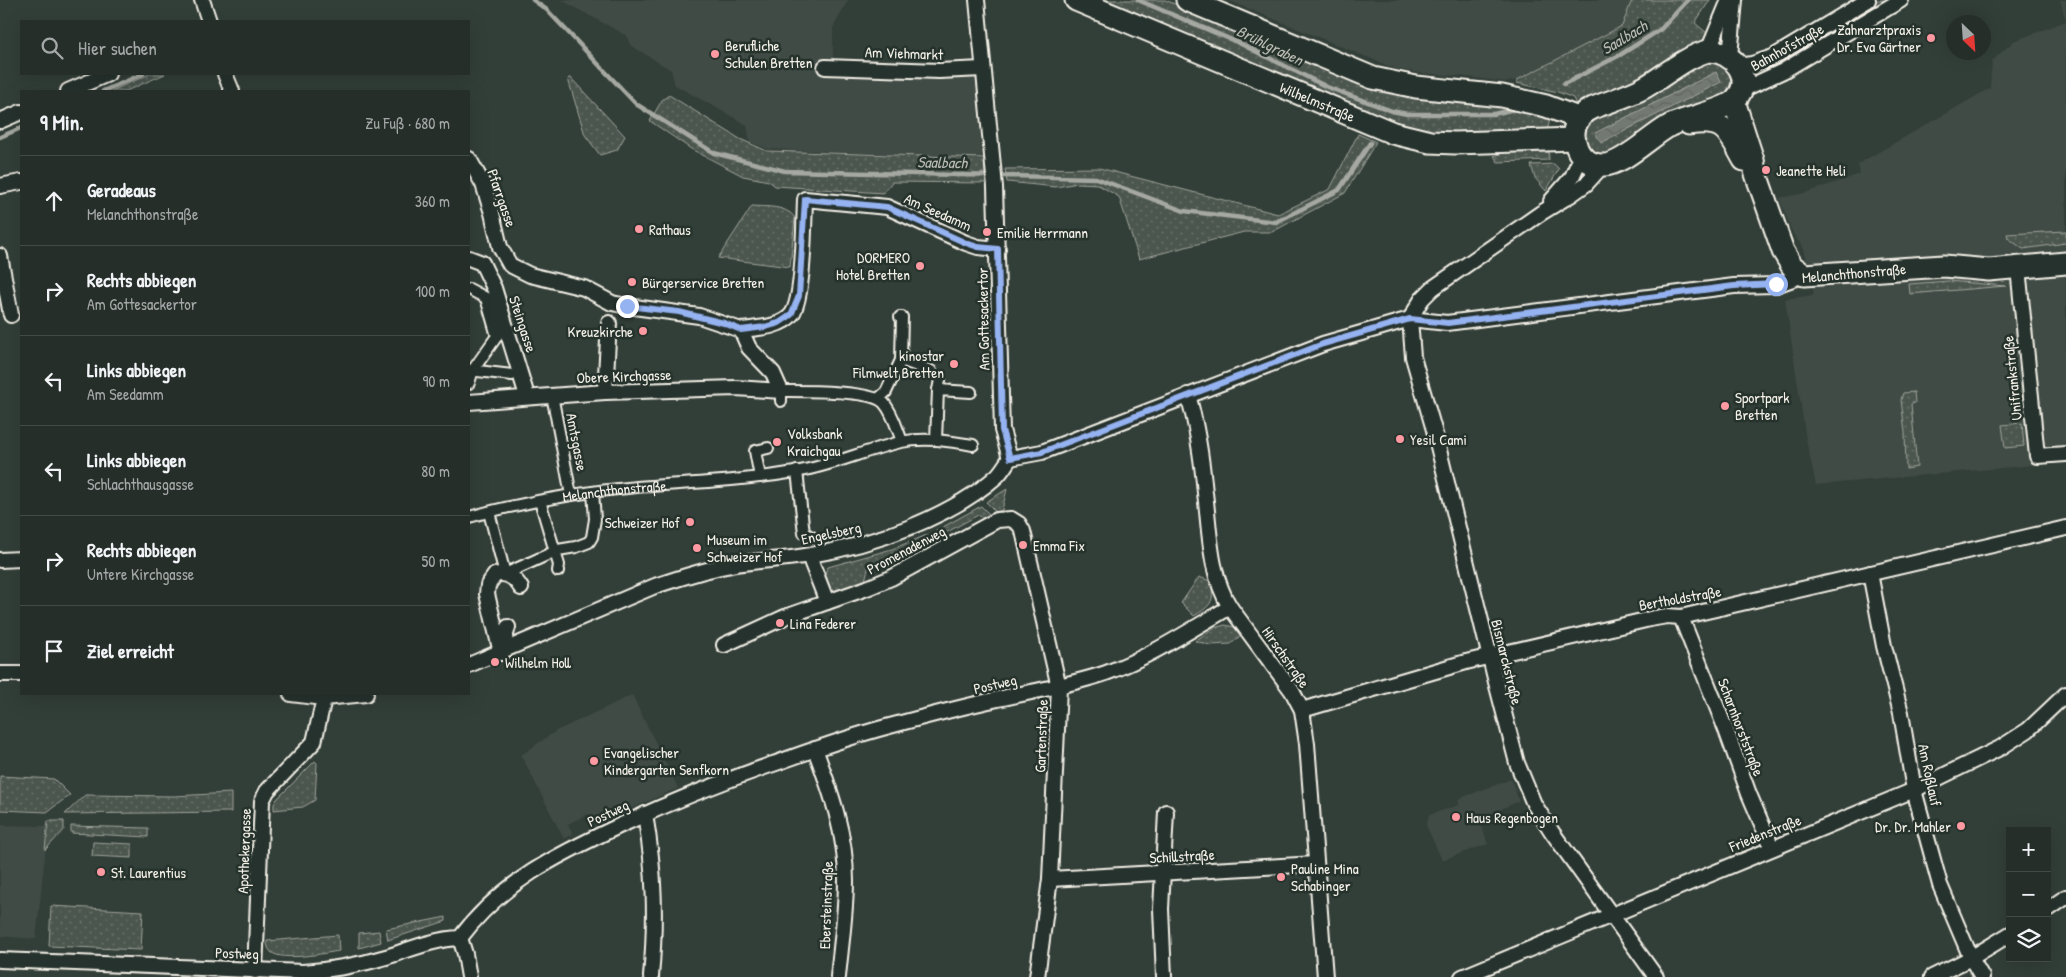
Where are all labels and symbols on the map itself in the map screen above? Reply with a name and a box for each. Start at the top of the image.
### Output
water label: Saalbach [1597,14,1652,59]
north arrow [1946,15,1991,60]
street label: Bahnhofstraße [1747,18,1827,76]
water label: Brühlgraben [1233,19,1308,71]
place label: Zahnarztpraxis Dr. Eva Gärtner [1837,19,1921,57]
marker: Zahnarztpraxis Dr. Eva Gärtner [1925,32,1937,44]
place label: Berufliche Schulen Bretten [725,35,813,73]
street label: Am Viehmarkt [865,41,944,65]
marker: Berufliche Schulen Bretten [709,48,721,60]
street label: Wilhelmstraße [1277,76,1358,126]
water label: Saalbach [917,151,968,173]
place label: Jeanette Heli [1776,160,1846,181]
marker: Jeanette Heli [1760,164,1772,176]
street label: Pfarrgasse [482,166,522,230]
street label: Am Seedamm [901,188,975,236]
place label: Rathaus [649,219,691,240]
place label: Emilie Herrmann [997,222,1088,243]
marker: Rathaus [633,223,645,235]
marker: Emilie Herrmann [981,226,993,238]
place label: DORMERO Hotel Bretten [836,247,910,285]
street label: Melanchthonstraße [1801,258,1907,288]
marker: DORMERO Hotel Bretten [914,260,926,272]
street label: Am Gottesackertor [972,267,994,371]
place label: Bürgerservice Bretten [642,272,765,293]
route start [1765,273,1788,296]
marker: Bürgerservice Bretten [626,276,638,288]
street label: Steingasse [504,293,542,355]
route end [616,295,639,318]
place label: Kreuzkirche [568,321,633,342]
marker: Kreuzkirche [637,325,649,337]
street label: Unifrankstraße [1997,335,2027,421]
place label: kinostar Filmwelt Bretten [852,345,944,383]
marker: kinostar Filmwelt Bretten [948,358,960,370]
street label: Obere Kirchgasse [576,364,672,388]
place label: Sportpark Bretten [1735,387,1790,425]
marker: Sportpark Bretten [1719,400,1731,412]
street label: Amtsgasse [561,411,593,473]
place label: Volksbank Kraichgau [787,423,843,461]
place label: Yesil Cami [1410,429,1467,450]
marker: Yesil Cami [1394,433,1406,445]
marker: Volksbank Kraichgau [771,436,783,448]
street label: Melanchthonstraße [561,474,667,507]
place label: Schweizer Hof [605,512,681,533]
marker: Schweizer Hof [684,516,696,528]
street label: Engelsberg [799,516,863,550]
street label: Promenadenweg [863,520,949,579]
place label: Museum im Schweizer Hof [707,529,783,567]
place label: Emma Fix [1033,535,1085,556]
marker: Emma Fix [1017,539,1029,551]
marker: Museum im Schweizer Hof [691,542,703,554]
street label: Bertholdstraße [1637,580,1723,616]
place label: Lina Federer [790,613,856,634]
marker: Lina Federer [774,617,786,629]
street label: Bismarckstraße [1486,617,1528,707]
street label: Hirschstraße [1257,622,1315,692]
place label: Wilhelm Holl [505,652,572,673]
marker: Wilhelm Holl [489,656,501,668]
street label: Postweg [971,669,1019,699]
street label: Scharnhorststraße [1713,675,1769,779]
street label: Gartenstraße [1029,699,1053,773]
place label: Evangelischer Kindergarten Senfkorn [604,742,729,780]
street label: Am Roßlauf [1913,742,1947,809]
marker: Evangelischer Kindergarten Senfkorn [588,755,600,767]
street label: Postweg [584,794,633,832]
place label: Haus Regenbogen [1466,807,1558,828]
street label: Apothekergasse [232,808,256,894]
street label: Friedenstraße [1725,809,1804,857]
marker: Haus Regenbogen [1450,811,1462,823]
place label: Dr. Dr. Mahler [1875,816,1951,837]
marker: Dr. Dr. Mahler [1955,820,1967,832]
street label: Schillstraße [1149,844,1215,868]
place label: Pauline Mina Schabinger [1291,858,1359,896]
street label: Ebersteinstraße [814,861,838,949]
place label: St. Laurentius [111,862,186,883]
marker: St. Laurentius [95,866,107,878]
marker: Pauline Mina Schabinger [1275,871,1287,883]
street label: Postweg [215,942,260,964]

